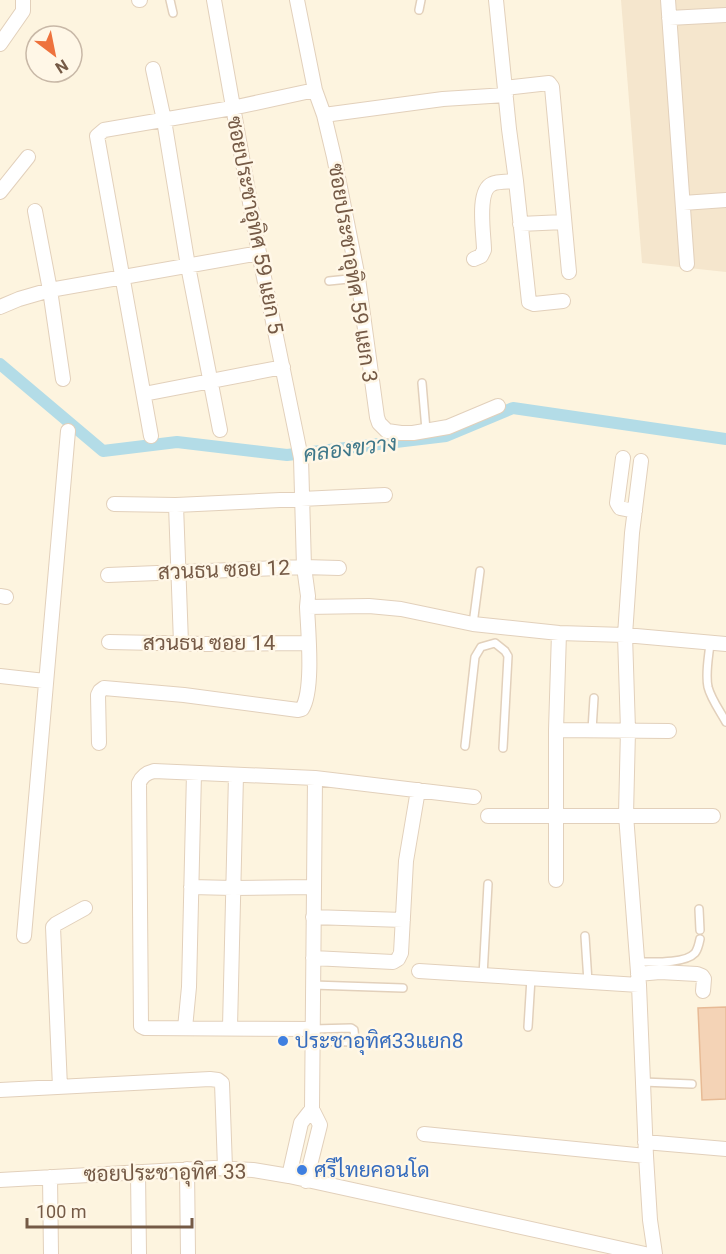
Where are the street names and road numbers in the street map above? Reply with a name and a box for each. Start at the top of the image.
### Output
street label: ซอยประชาอุทิศ 59 แยก 5 [220,114,288,336]
street label: ซอยประชาอุทิศ 59 แยก 3 [322,162,382,385]
street label: สวนธน ซอย 12 [157,556,291,584]
street label: สวนธน ซอย 14 [143,631,275,655]
street label: ซอยประชาอุทิศ 33 [83,1160,247,1188]

